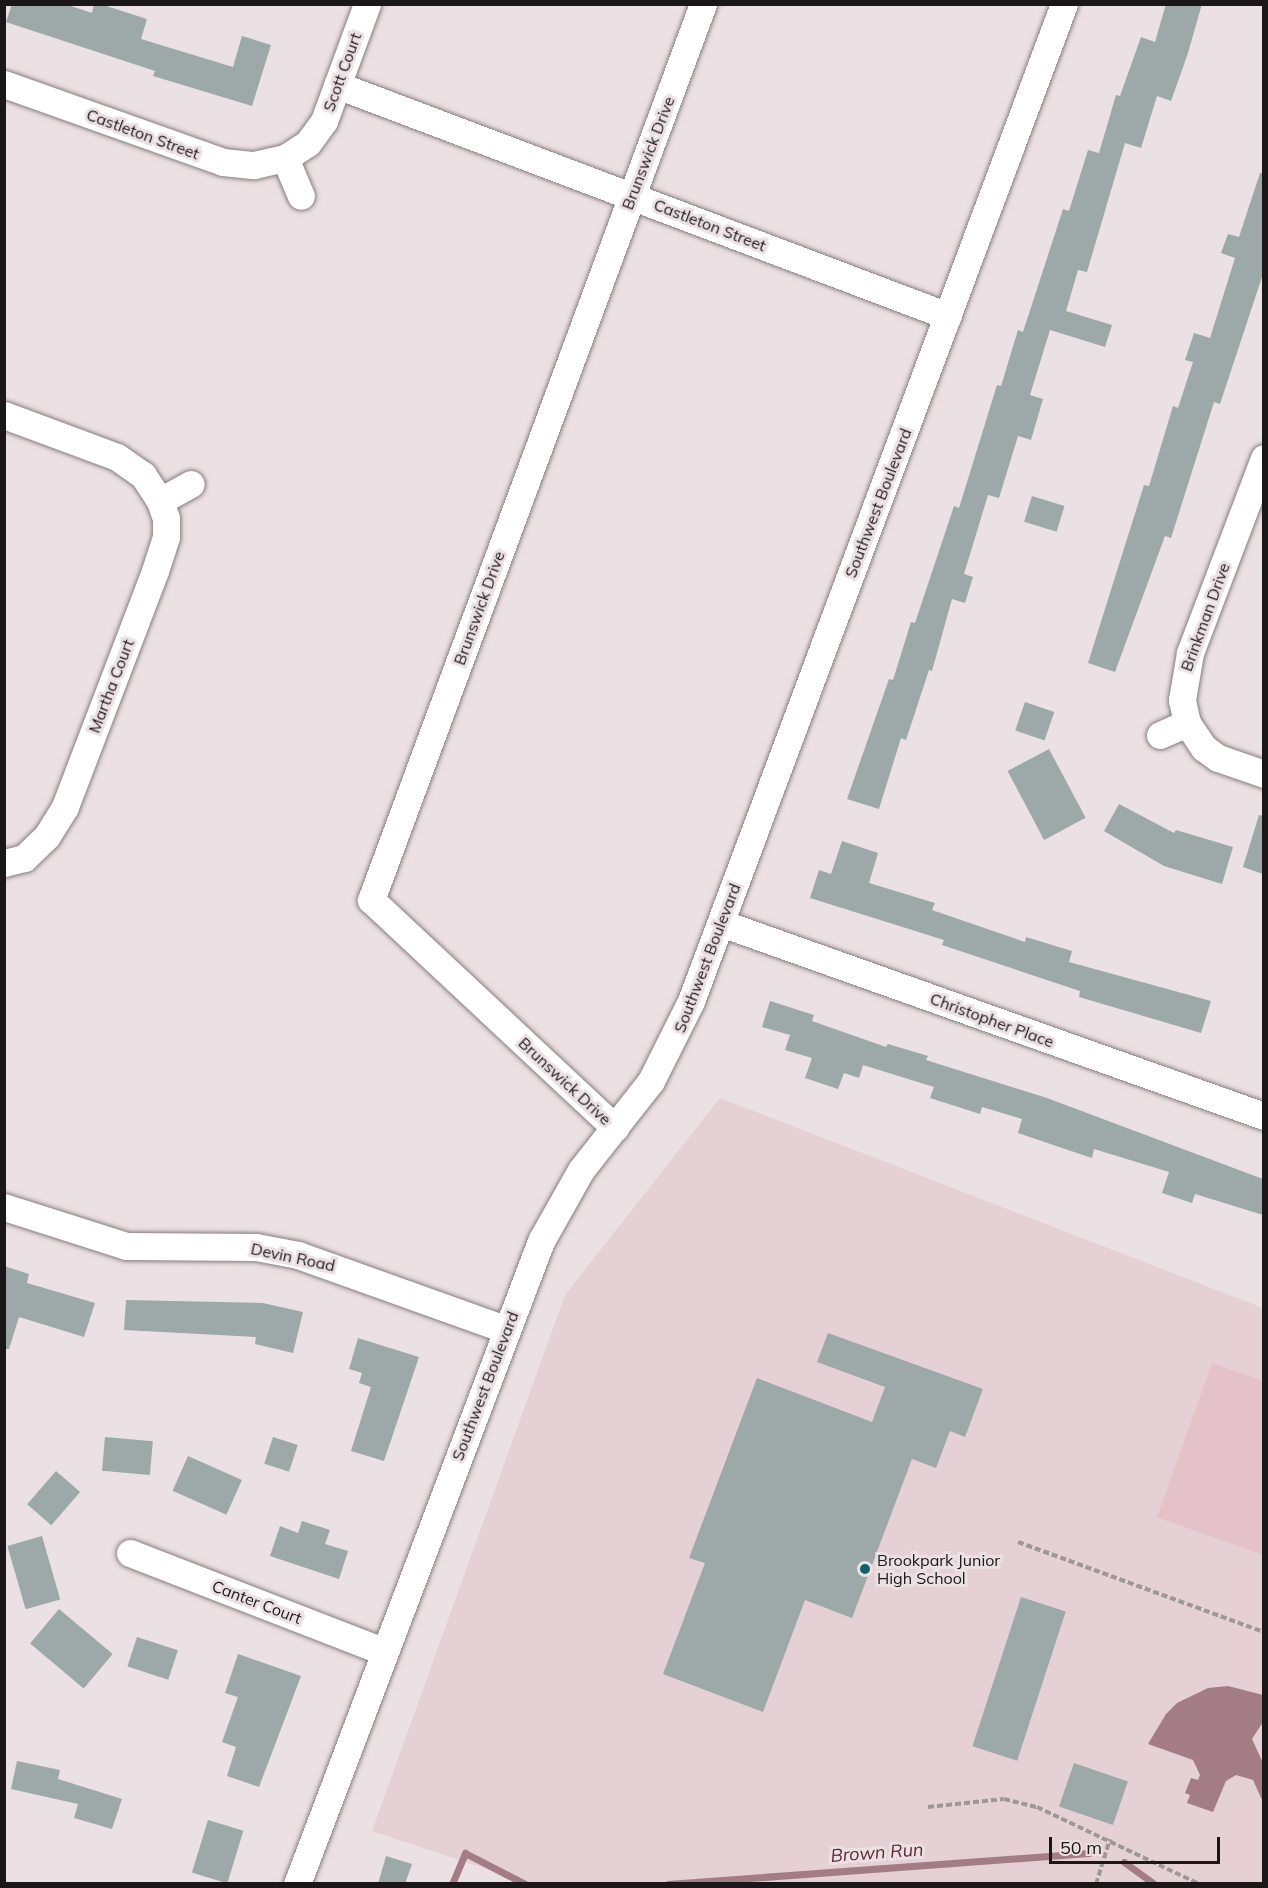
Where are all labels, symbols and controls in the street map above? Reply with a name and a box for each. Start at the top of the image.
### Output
street label: Scott Court [319,30,365,114]
street label: Brunswick Drive [618,94,678,212]
street label: Castleton Street [84,105,202,163]
street label: Castleton Street [651,195,769,255]
street label: Southwest Boulevard [841,426,915,580]
street label: Brunswick Drive [449,548,509,668]
street label: Brinkman Drive [1176,560,1234,674]
street label: Martha Court [84,636,138,736]
street label: Southwest Boulevard [670,881,744,1035]
street label: Christopher Place [927,989,1057,1051]
street label: Brunswick Drive [515,1033,615,1129]
street label: Devin Road [249,1239,337,1275]
street label: Southwest Boulevard [448,1309,522,1463]
place label: Brookpark Junior High School [877,1550,1000,1588]
marker: Brookpark Junior High School [858,1562,872,1576]
street label: Canter Court [209,1576,305,1628]
scale bar [1052,1825,1223,1863]
text: 50 m [1060,1836,1102,1859]
water label: Brown Run [830,1839,924,1867]

